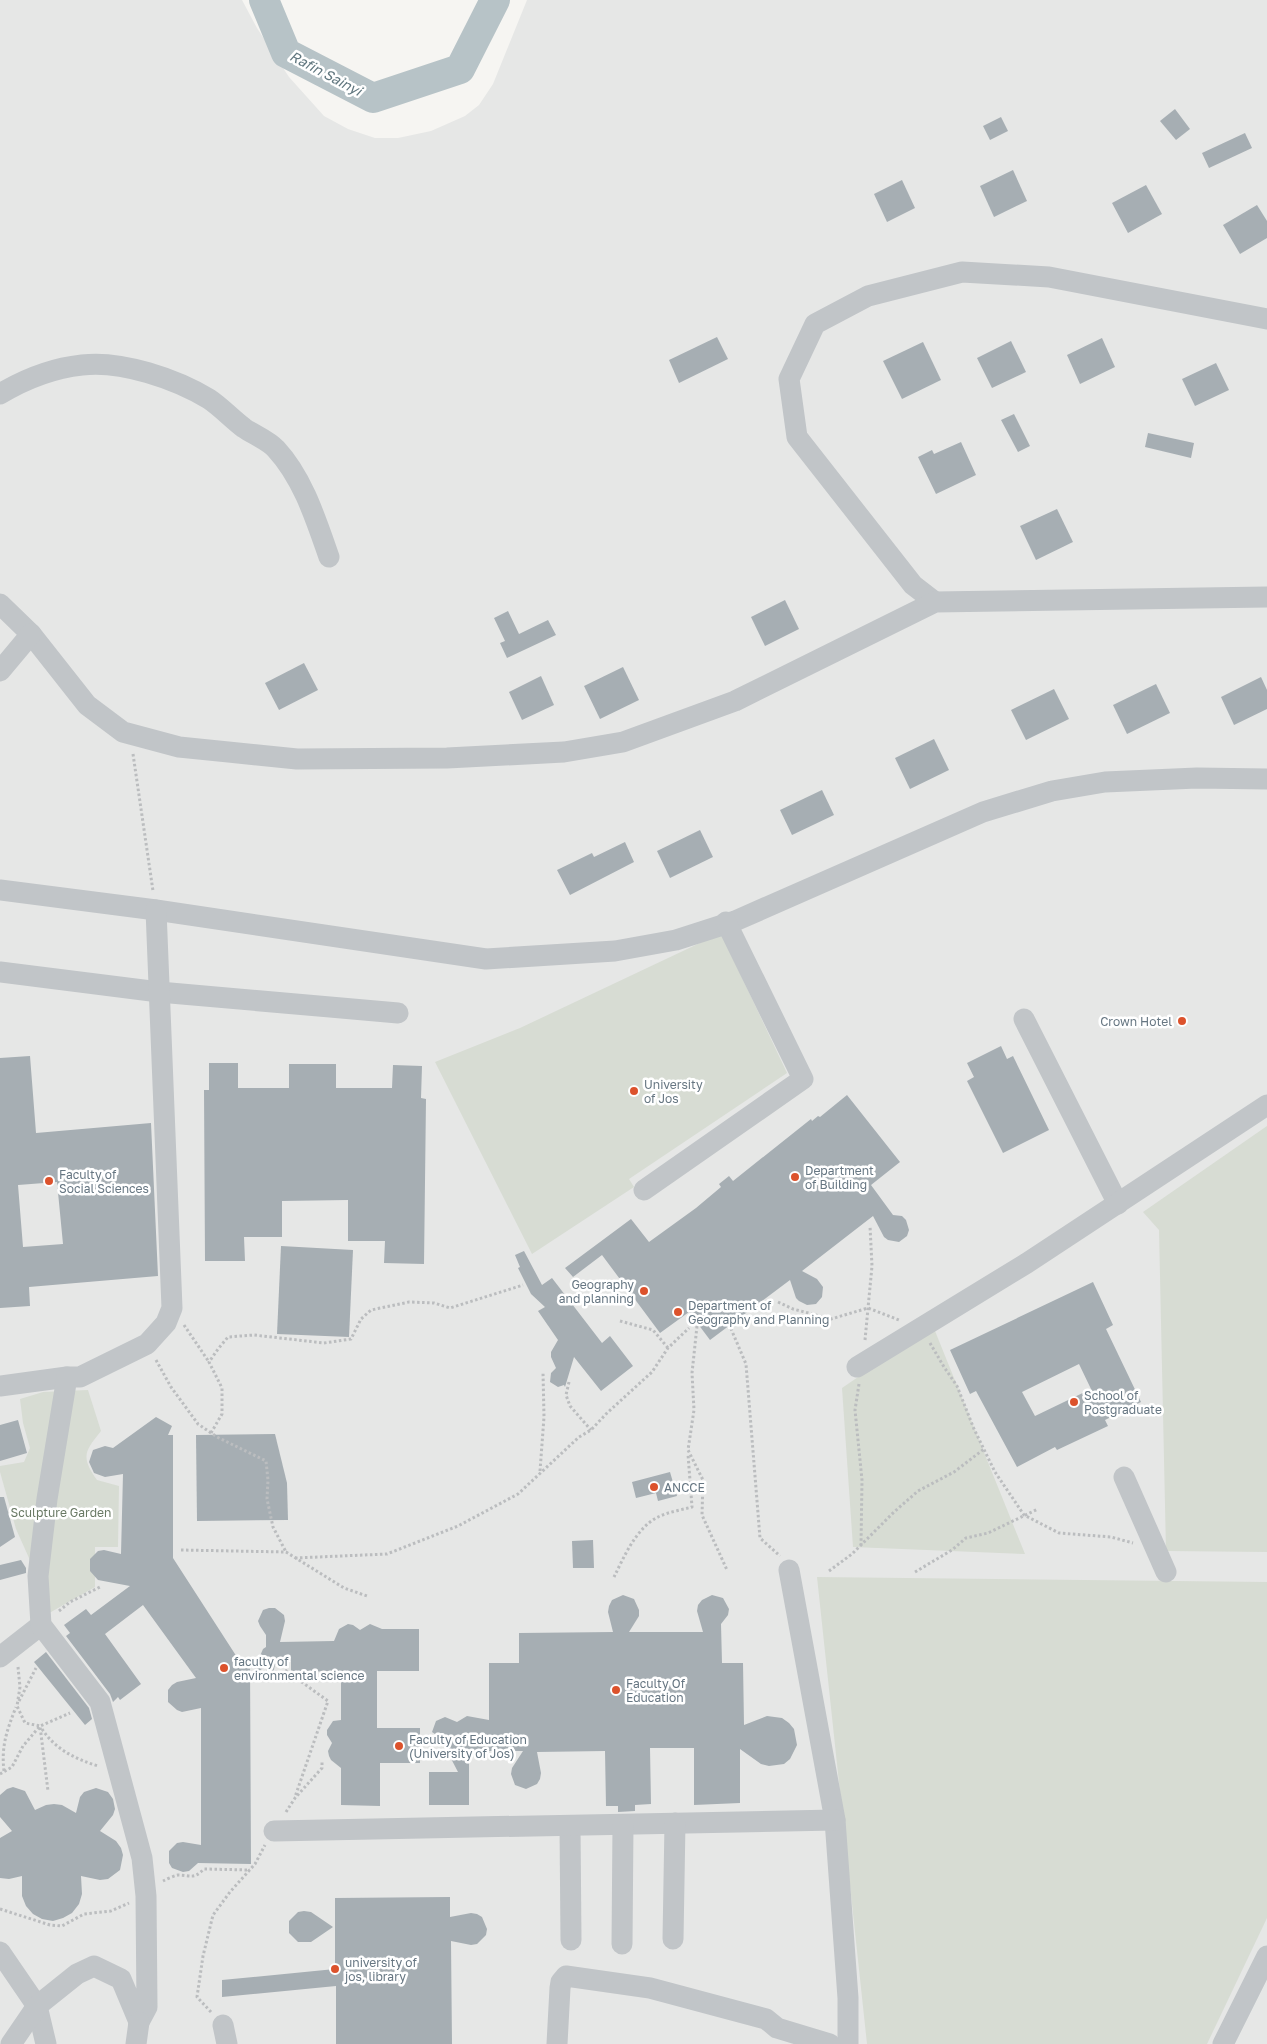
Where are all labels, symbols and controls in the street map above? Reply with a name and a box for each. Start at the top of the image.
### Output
water label: Rafin Sainyi [287,47,367,100]
place label: Crown Hotel [1100,1014,1172,1029]
marker: Crown Hotel [1176,1015,1188,1027]
place label: University of Jos [644,1077,703,1106]
marker: University of Jos [628,1085,640,1097]
place label: Department of Building [805,1163,874,1192]
place label: Faculty of Social Sciences [59,1167,149,1196]
marker: Department of Building [789,1171,801,1183]
marker: Faculty of Social Sciences [43,1175,55,1187]
place label: Geography and planning [559,1277,634,1306]
marker: Geography and planning [638,1285,650,1297]
place label: Department of Geography and Planning [688,1298,829,1327]
marker: Department of Geography and Planning [672,1306,684,1318]
place label: School of Postgraduate [1084,1388,1162,1417]
marker: School of Postgraduate [1068,1396,1080,1408]
place label: ANCCE [664,1480,705,1495]
marker: ANCCE [648,1481,660,1493]
park label: Sculpture Garden [11,1505,111,1520]
place label: faculty of environmental science [234,1654,364,1683]
marker: faculty of environmental science [218,1662,230,1674]
place label: Faculty Of Education [626,1676,686,1705]
marker: Faculty Of Education [610,1684,622,1696]
place label: Faculty of Education (University of Jos) [409,1732,527,1761]
marker: Faculty of Education (University of Jos) [393,1740,405,1752]
place label: university of jos, library [344,1955,417,1984]
marker: university of jos, library [329,1963,341,1975]

